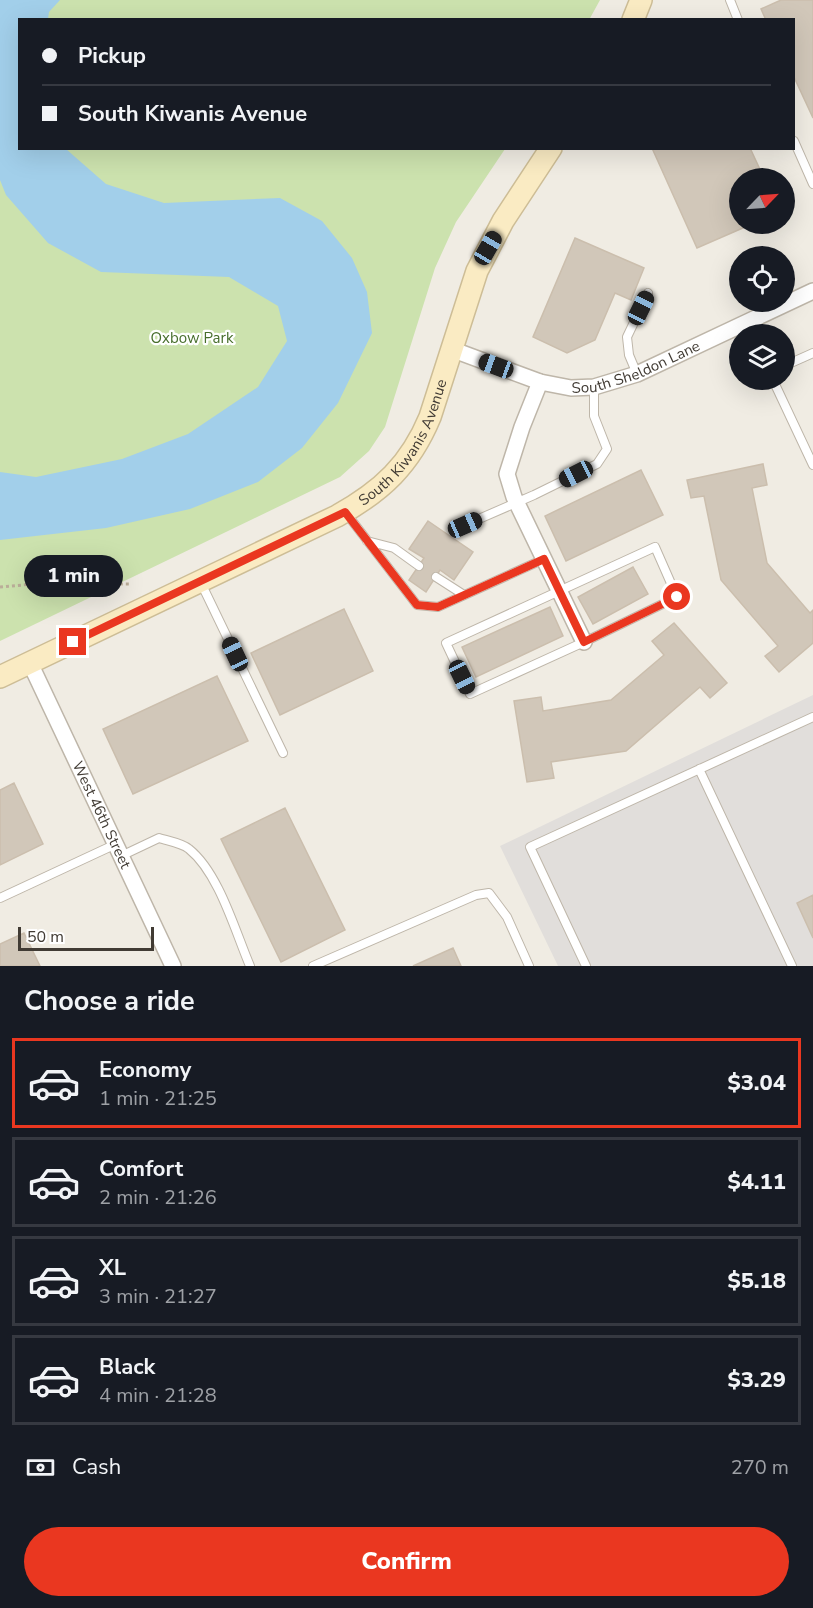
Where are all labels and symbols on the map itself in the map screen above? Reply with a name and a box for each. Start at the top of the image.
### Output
north arrow [729,168,795,234]
car [471,228,505,268]
car [625,288,657,328]
park label: Oxbow Park [151,328,234,348]
street label: South Sheldon Lane [571,336,703,398]
car [476,351,516,381]
street label: South Kiwanis Avenue [354,377,452,510]
car [556,458,596,490]
car [445,509,485,541]
callout: 1 min [23,555,122,597]
route start [663,583,690,610]
route end [59,628,86,655]
car [219,634,251,674]
car [446,657,478,697]
street label: West 46th Street [68,758,136,873]
scale bar [18,924,154,952]

